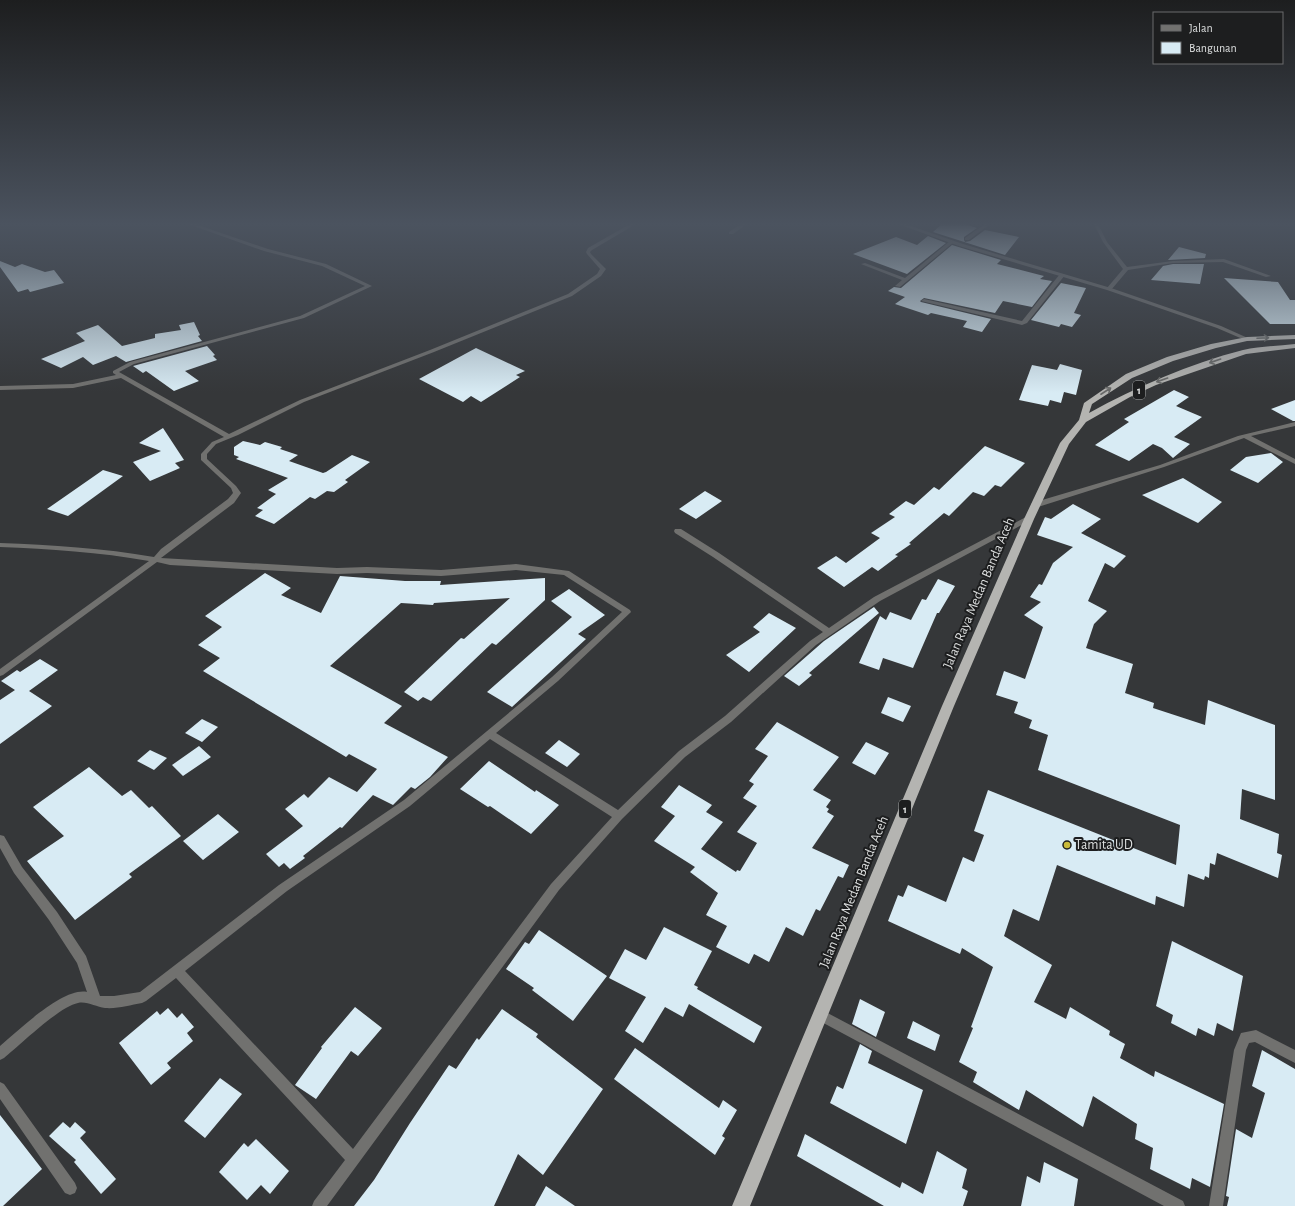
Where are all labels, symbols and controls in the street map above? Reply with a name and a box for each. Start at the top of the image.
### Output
legend [1153,12,1283,64]
text: Jalan [1189,22,1213,34]
text: Bangunan [1189,42,1237,54]
one-way arrow [1256,334,1269,342]
one-way arrow [1210,358,1222,366]
one-way arrow [1156,377,1169,384]
road number: 1 [1133,381,1145,399]
one-way arrow [1100,387,1111,395]
street label: Jalan Raya Medan Banda Aceh [941,515,1017,671]
road number: 1 [899,800,911,818]
street label: Jalan Raya Medan Banda Aceh [817,814,891,970]
place label: Tamita UD [1075,838,1133,852]
marker: Tamita UD [1062,840,1072,850]

